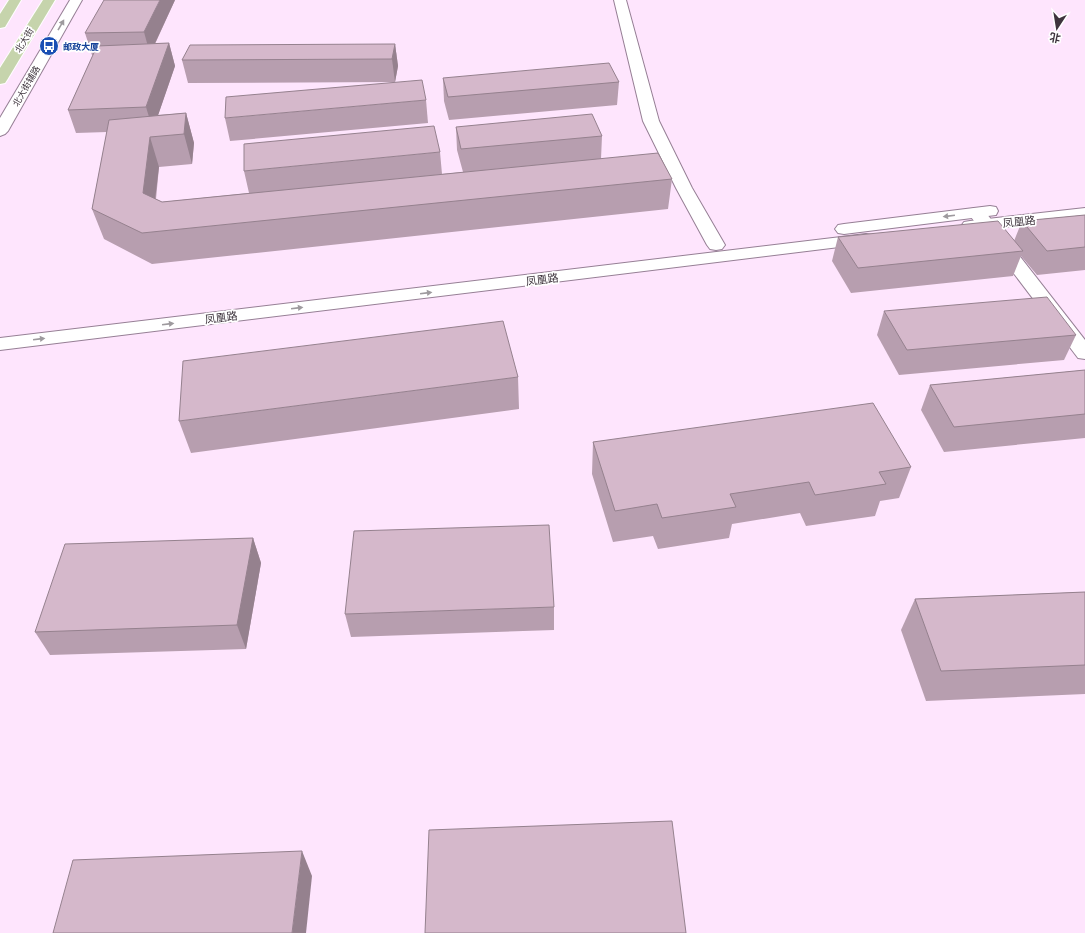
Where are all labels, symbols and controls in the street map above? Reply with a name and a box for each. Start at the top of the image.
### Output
north arrow [1037,8,1077,48]
one-way arrow [58,19,65,31]
street label: 北大街 [11,25,37,55]
text: 北 [1048,30,1062,47]
bus stop icon: 邮政大厦 [38,35,60,57]
place label: 邮政大厦 [63,40,99,53]
street label: 北大街辅路 [9,63,43,109]
street label: 凤凰路 [1002,212,1036,230]
one-way arrow [943,213,955,219]
street label: 凤凰路 [525,270,559,288]
one-way arrow [420,289,432,296]
one-way arrow [291,305,303,311]
street label: 凤凰路 [204,308,238,326]
one-way arrow [162,321,174,327]
one-way arrow [33,336,45,343]

